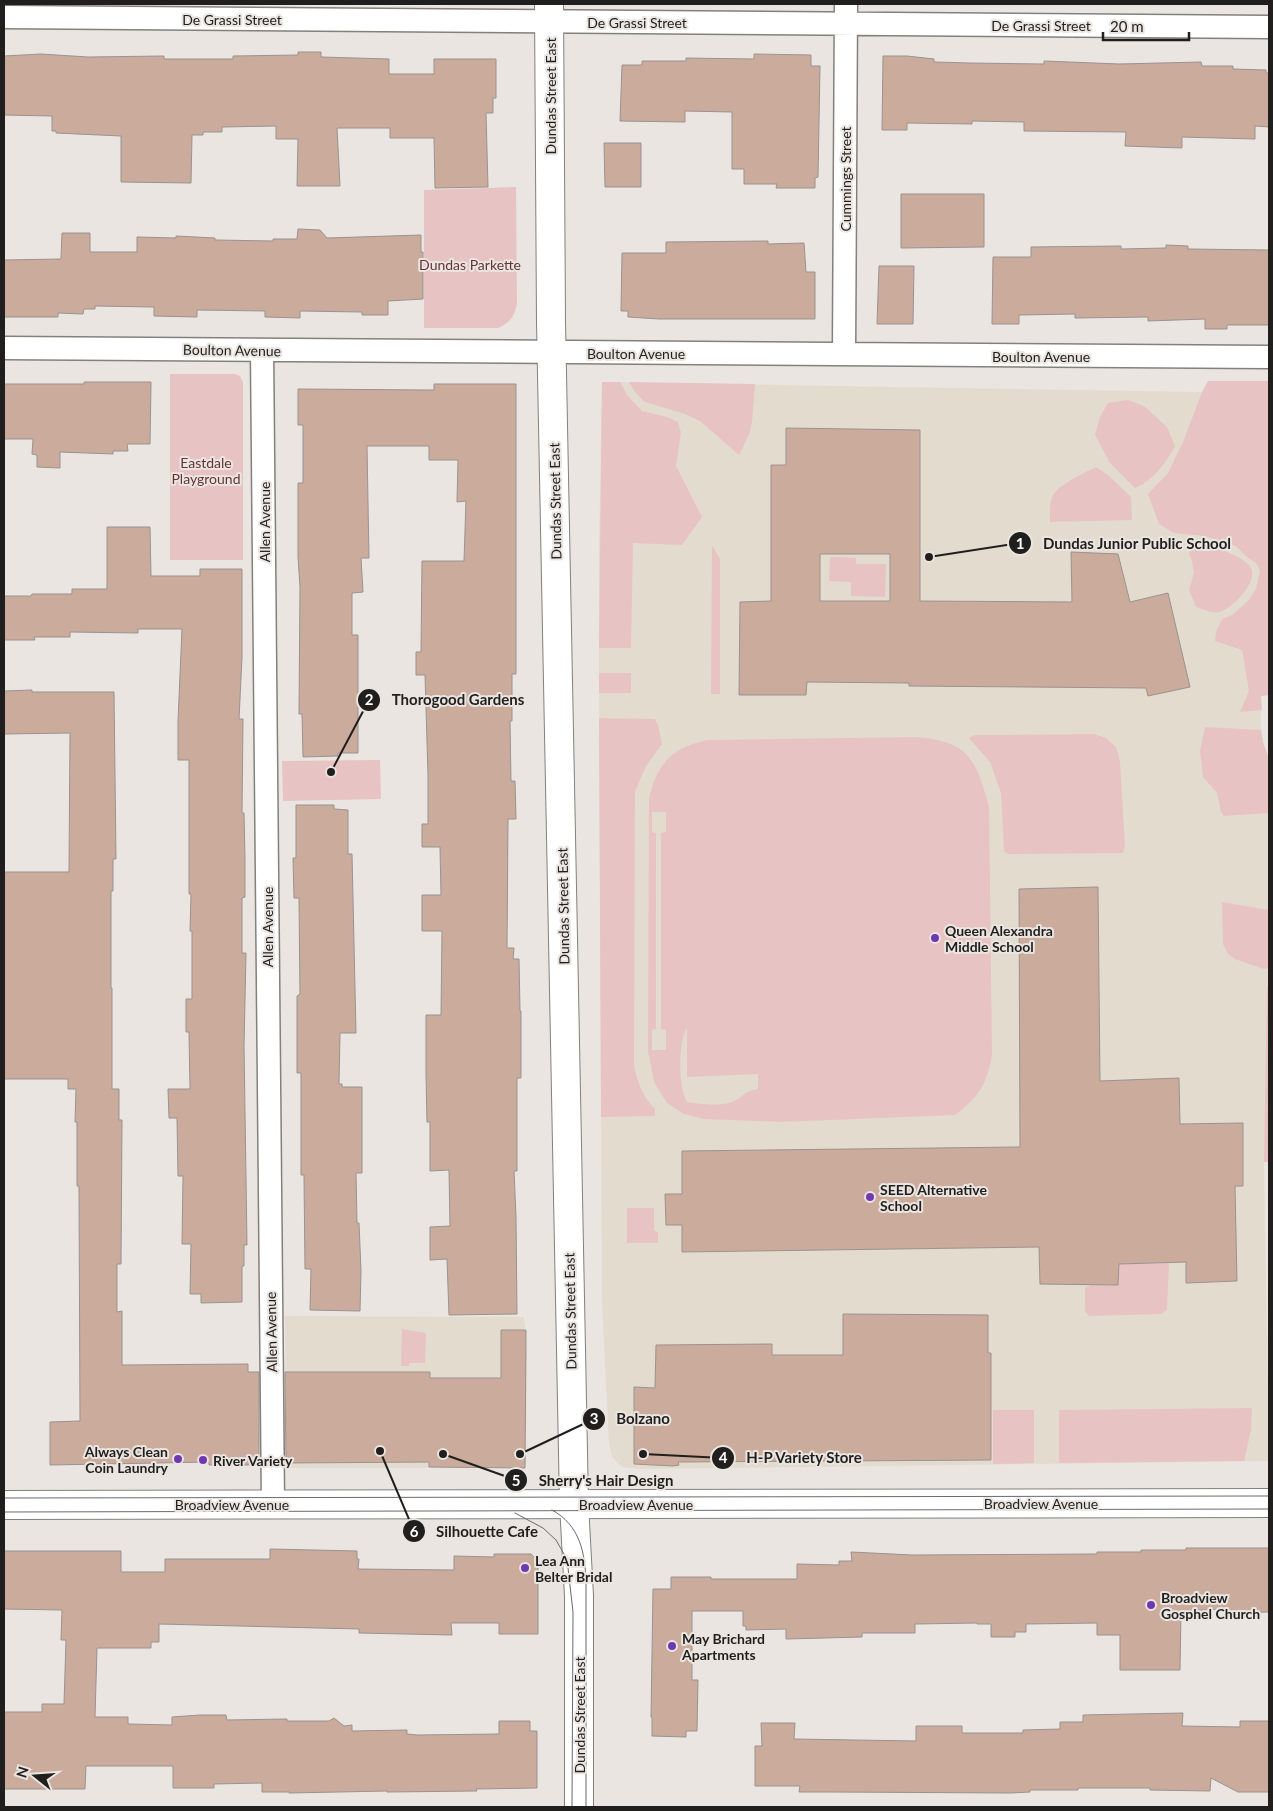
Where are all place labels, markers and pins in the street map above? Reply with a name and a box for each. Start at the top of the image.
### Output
callout: Dundas Junior Public School [1007,528,1241,558]
callout: Thorogood Gardens [357,685,534,715]
place label: Queen Alexandra Middle School [945,922,1053,955]
marker: Queen Alexandra Middle School [929,932,941,944]
place label: SEED Alternative School [880,1181,987,1214]
marker: SEED Alternative School [864,1191,876,1203]
callout: Bolzano [581,1404,680,1434]
place label: Always Clean Coin Laundry [84,1443,169,1476]
callout: H-P Variety Store [710,1443,872,1473]
place label: River Variety [213,1452,293,1469]
marker: Always Clean Coin Laundry [172,1453,184,1465]
marker: River Variety [197,1454,209,1466]
callout: Sherry's Hair Design [504,1465,684,1495]
callout: Silhouette Cafe [401,1516,548,1546]
place label: Lea Ann Belter Bridal [535,1552,612,1585]
marker: Lea Ann Belter Bridal [519,1562,531,1574]
place label: Broadview Gosphel Church [1161,1589,1260,1622]
marker: Broadview Gosphel Church [1145,1599,1157,1611]
place label: May Brichard Apartments [681,1630,765,1663]
marker: May Brichard Apartments [666,1640,678,1652]

